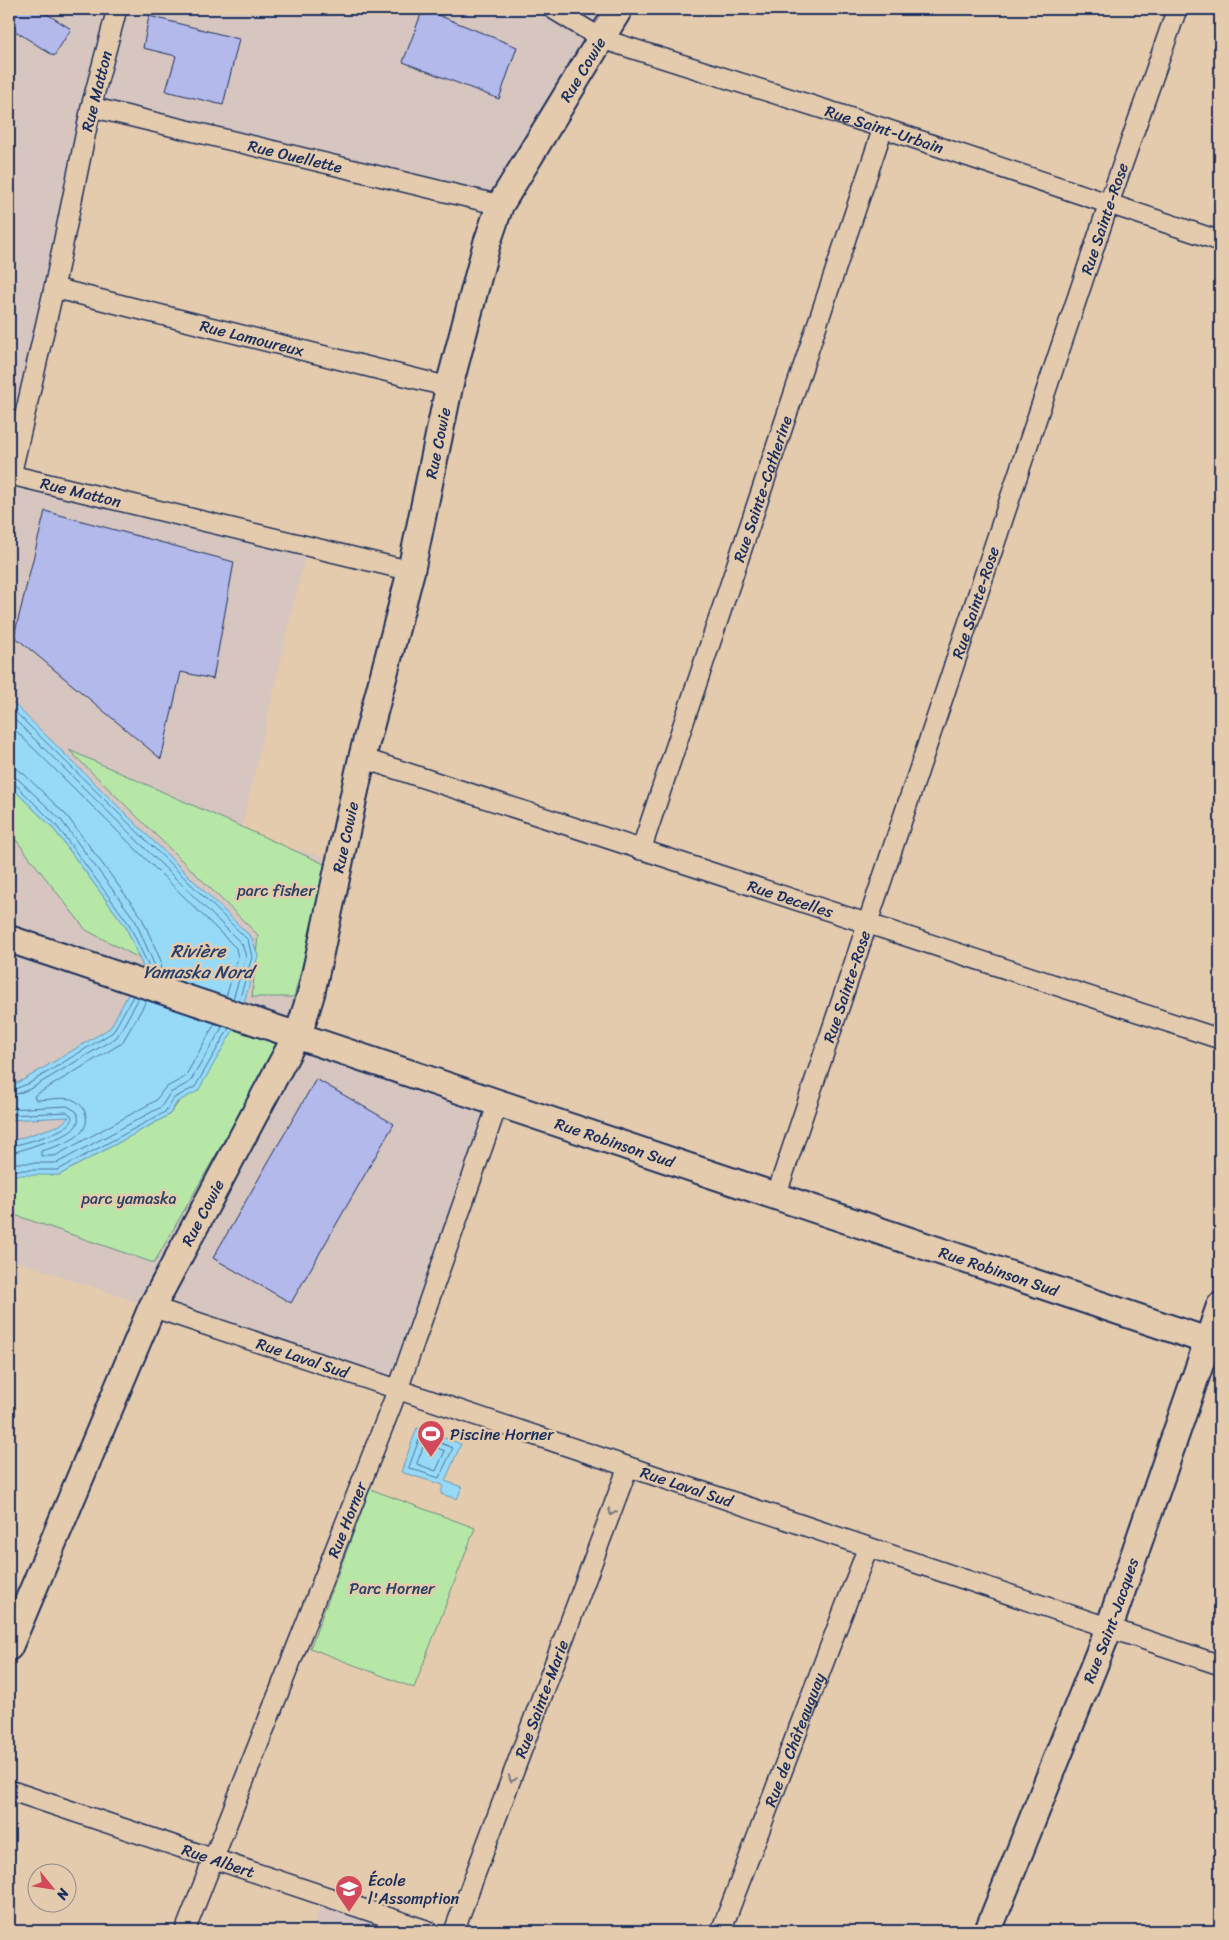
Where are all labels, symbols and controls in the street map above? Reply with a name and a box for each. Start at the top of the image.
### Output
street label: Rue Cowie [552,31,614,108]
street label: Rue Matton [72,47,121,135]
street label: Rue Saint-Urbain [821,97,948,163]
street label: Rue Ouellette [245,131,346,182]
street label: Rue Sainte-Rose [1072,159,1137,279]
street label: Rue Lamoureux [197,311,308,365]
street label: Rue Cowie [416,405,459,481]
street label: Rue Sainte-Catherine [724,411,801,566]
street label: Rue Matton [37,469,125,516]
street label: Rue Sainte-Rose [943,543,1008,663]
street label: Rue Cowie [324,799,367,876]
street label: Rue Decelles [744,871,838,927]
park label: parc fisher [236,876,316,905]
street label: Rue Sainte-Rose [814,927,879,1047]
water label: Rivière Yamaska Nord [143,935,257,988]
street label: Rue Robinson Sud [551,1109,680,1177]
street label: Rue Cowie [173,1174,233,1251]
park label: parc yamaska [81,1184,176,1213]
street label: Rue Robinson Sud [935,1238,1064,1305]
street label: Rue Laval Sud [252,1329,354,1388]
sports icon: Piscine Horner [416,1419,446,1458]
place label: Piscine Horner [450,1420,555,1449]
street label: Rue Laval Sud [636,1458,738,1516]
street label: Rue Horner [319,1476,376,1562]
one-way arrow [608,1508,618,1516]
street label: Rue Saint-Jacques [1074,1553,1147,1688]
park label: Parc Horner [349,1574,436,1603]
street label: Rue Sainte-Marie [506,1635,577,1763]
street label: Rue de Châteauguay [756,1668,834,1811]
one-way arrow [508,1774,518,1783]
street label: Rue Albert [178,1835,259,1887]
north arrow [28,1862,78,1912]
place label: École l'Assomption [368,1866,460,1913]
school or university icon: École l'Assomption [334,1874,364,1913]
text: N [49,1883,77,1905]

